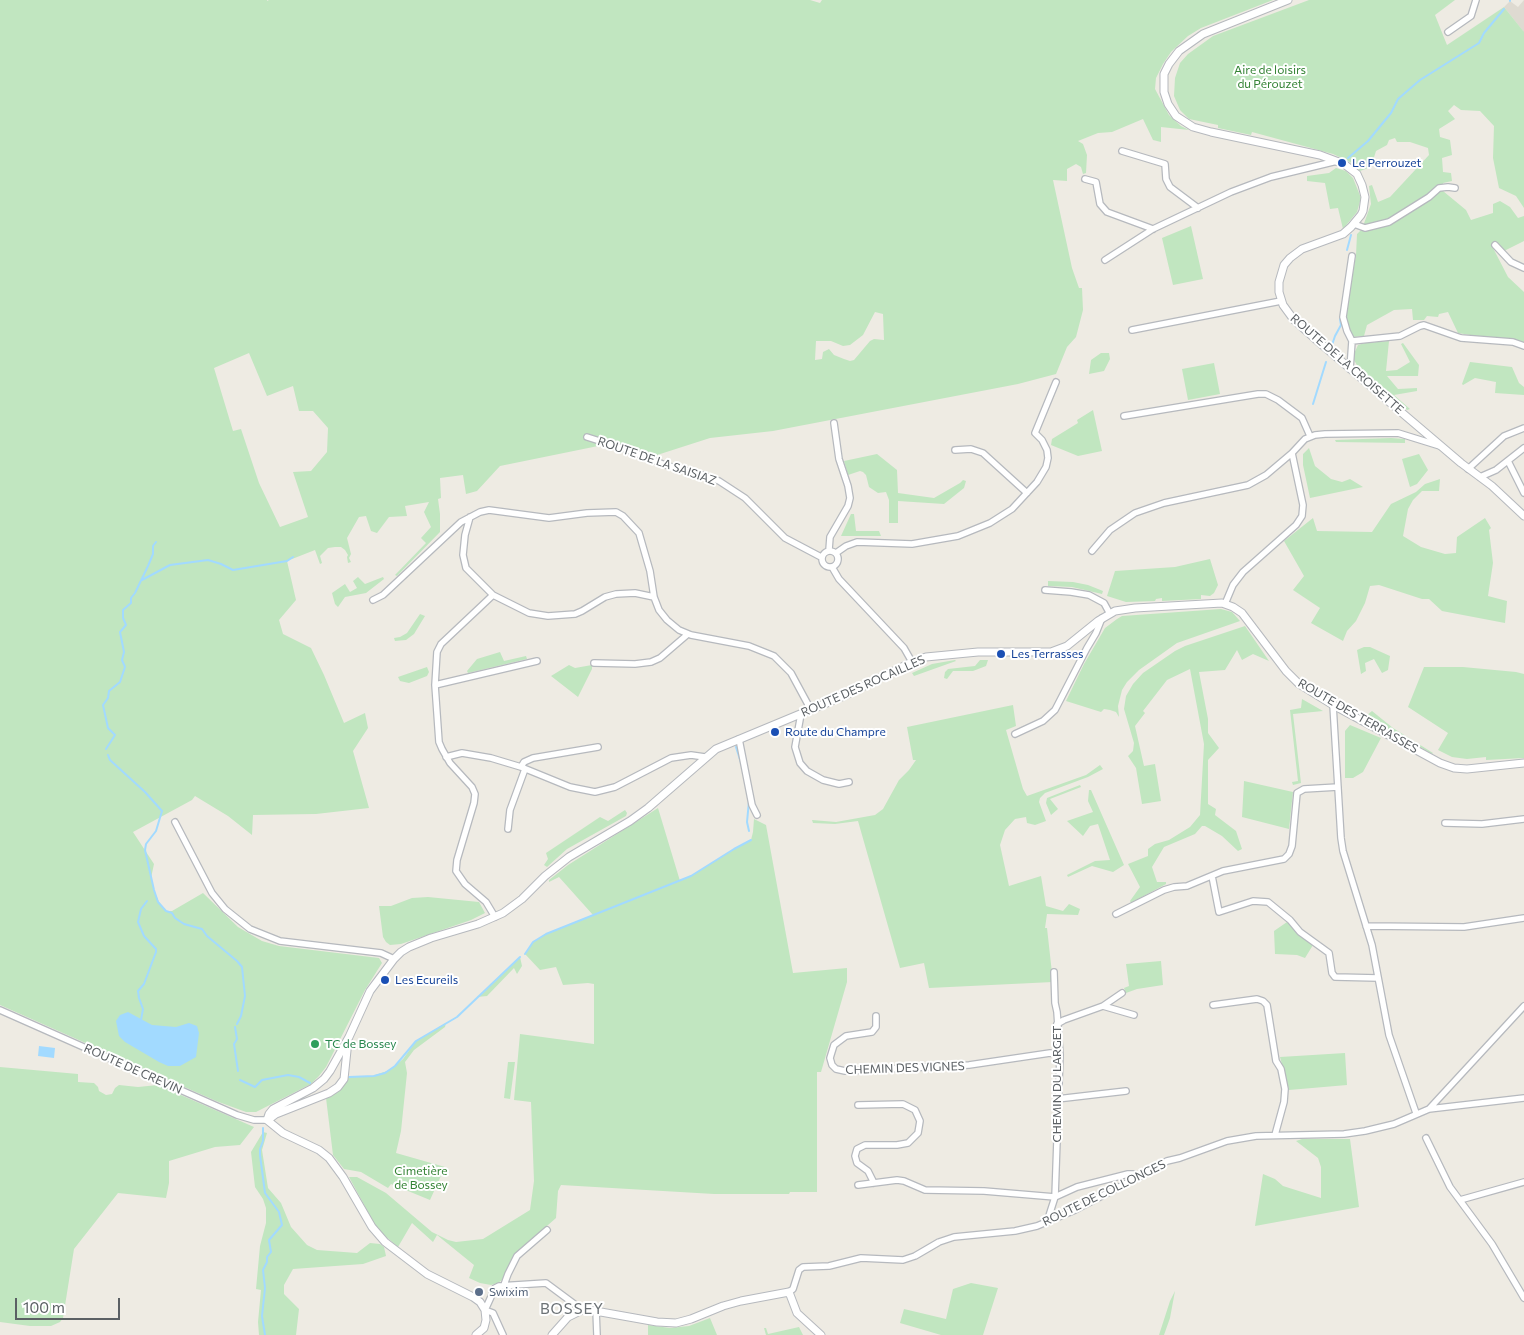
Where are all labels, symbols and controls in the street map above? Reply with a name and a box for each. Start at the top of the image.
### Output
park label: Aire de loisirs du Pérouzet [1234,63,1306,91]
place label: Le Perrouzet [1352,156,1422,170]
marker: Le Perrouzet [1336,157,1348,169]
street label: ROUTE DE LA CROISETTE [1288,311,1406,417]
street label: ROUTE DE LA SAISIAZ [596,434,718,488]
place label: Les Terrasses [1011,647,1083,661]
marker: Les Terrasses [995,648,1007,660]
street label: ROUTE DES ROCAILLES [799,652,927,720]
street label: ROUTE DES TERRASSES [1295,676,1421,756]
place label: Route du Champre [785,725,886,739]
marker: Route du Champre [769,726,781,738]
place label: Les Ecureils [395,973,458,987]
marker: Les Ecureils [379,974,391,986]
street label: CHEMIN DU LARGET [1050,1025,1064,1143]
place label: TC de Bossey [325,1037,396,1051]
marker: TC de Bossey [309,1038,321,1050]
street label: ROUTE DE CREVIN [82,1041,184,1097]
street label: CHEMIN DES VIGNES [845,1059,965,1077]
street label: ROUTE DE COLLONGES [1040,1157,1168,1229]
park label: Cimetière de Bossey [394,1164,448,1192]
place label: Swixim [489,1285,528,1299]
marker: Swixim [473,1286,485,1298]
scale bar [18,1288,122,1320]
text: 100 m [23,1298,65,1316]
district label: BOSSEY [539,1300,605,1318]

